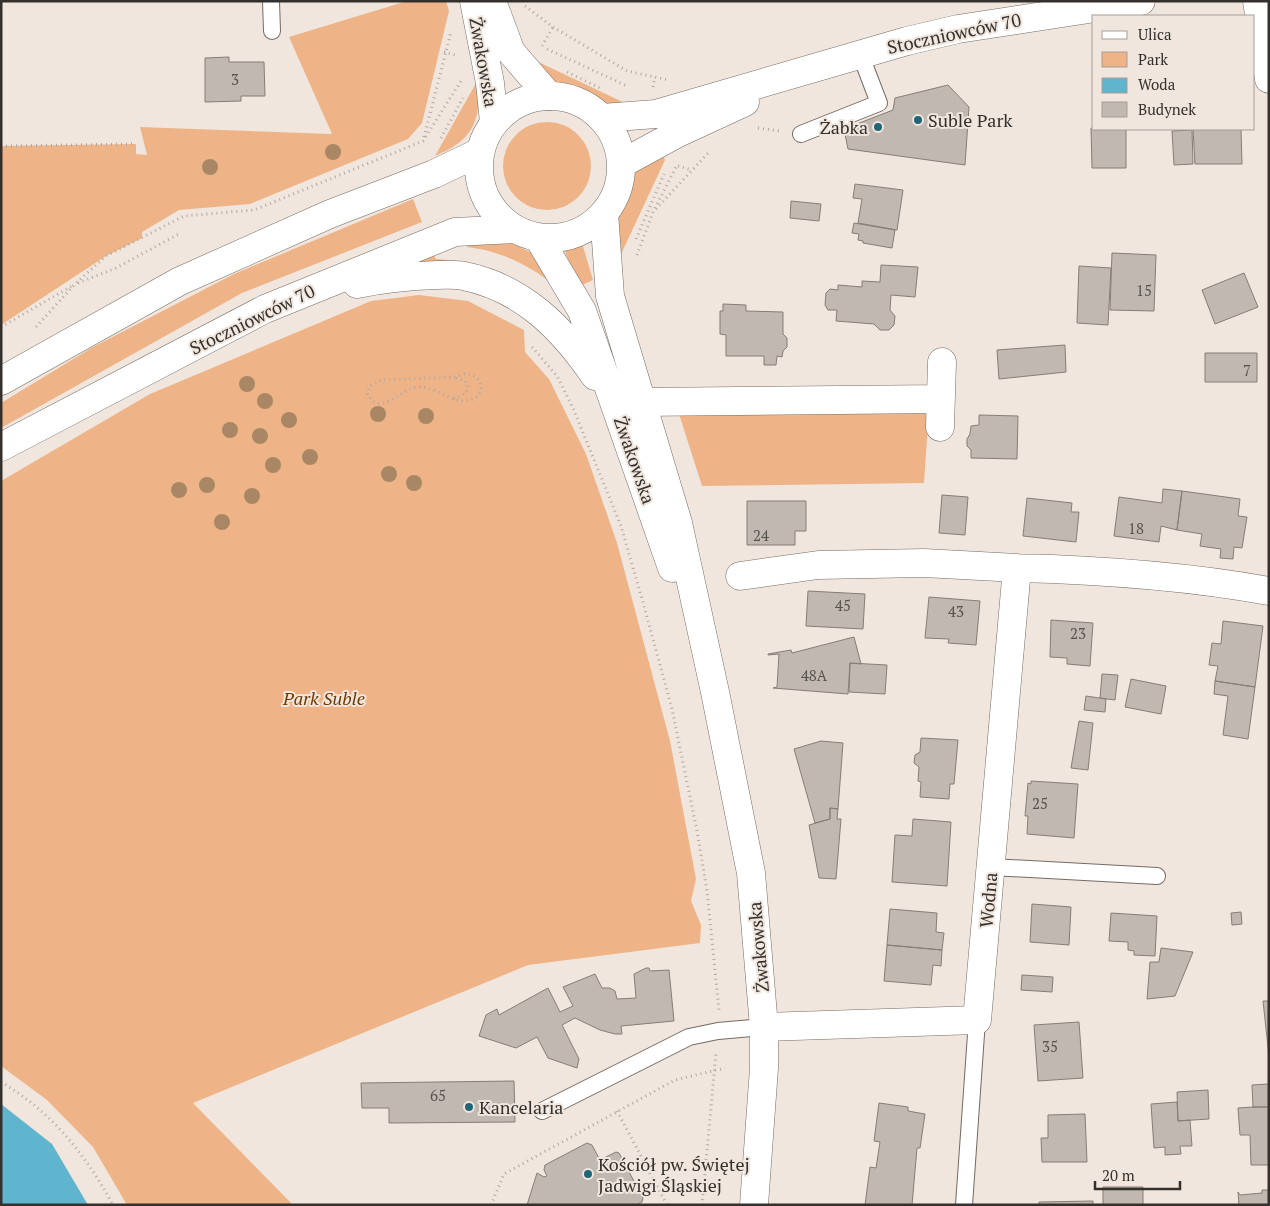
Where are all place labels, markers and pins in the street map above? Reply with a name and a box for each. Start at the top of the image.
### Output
place label: Suble Park [928,108,1013,132]
marker: Suble Park [912,114,924,126]
place label: Żabka [820,115,868,139]
marker: Żabka [872,121,884,133]
place label: Kancelaria [479,1095,563,1119]
marker: Kancelaria [463,1101,475,1113]
place label: Kościół pw. Świętej Jadwigi Śląskiej [598,1152,750,1197]
marker: Kościół pw. Świętej Jadwigi Śląskiej [582,1168,594,1180]

